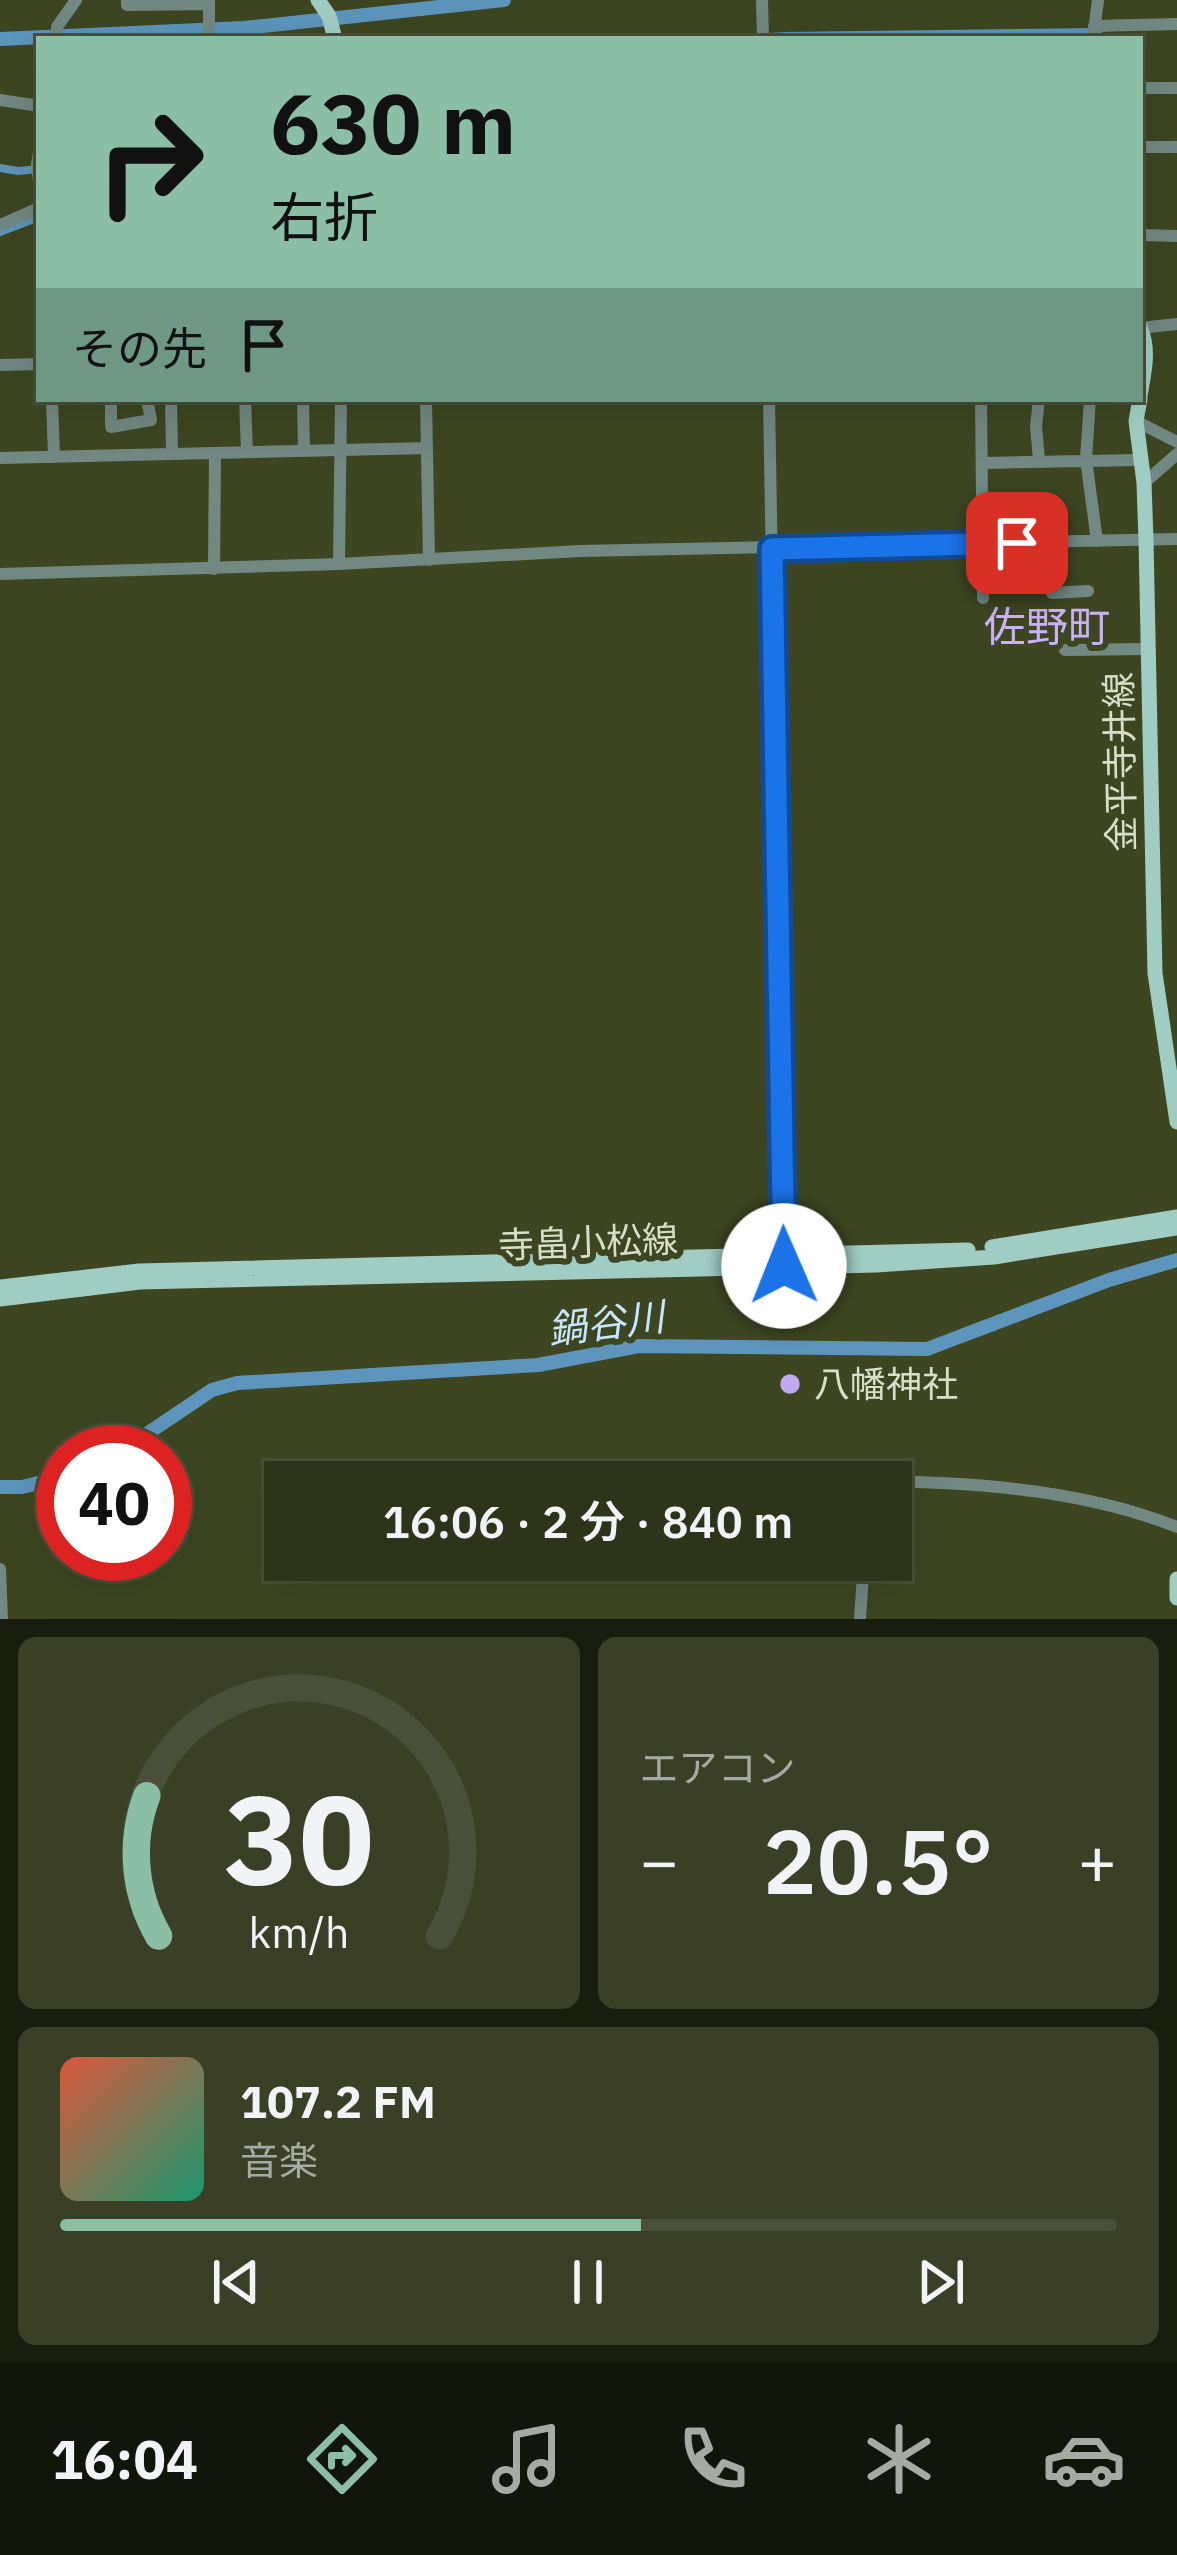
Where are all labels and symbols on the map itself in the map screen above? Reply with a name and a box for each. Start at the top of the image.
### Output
pin [966,492,1068,594]
district label: 佐野町 [984,599,1110,654]
street label: 金平寺井線 [1094,672,1145,852]
position arrow [721,1203,847,1329]
street label: 寺畠小松線 [497,1215,679,1268]
water label: 鍋谷川 [545,1290,671,1355]
place label: 八幡神社 [814,1360,958,1407]
marker: 八幡神社 [777,1371,803,1397]
speed limit sign: 40 [36,1425,192,1581]

